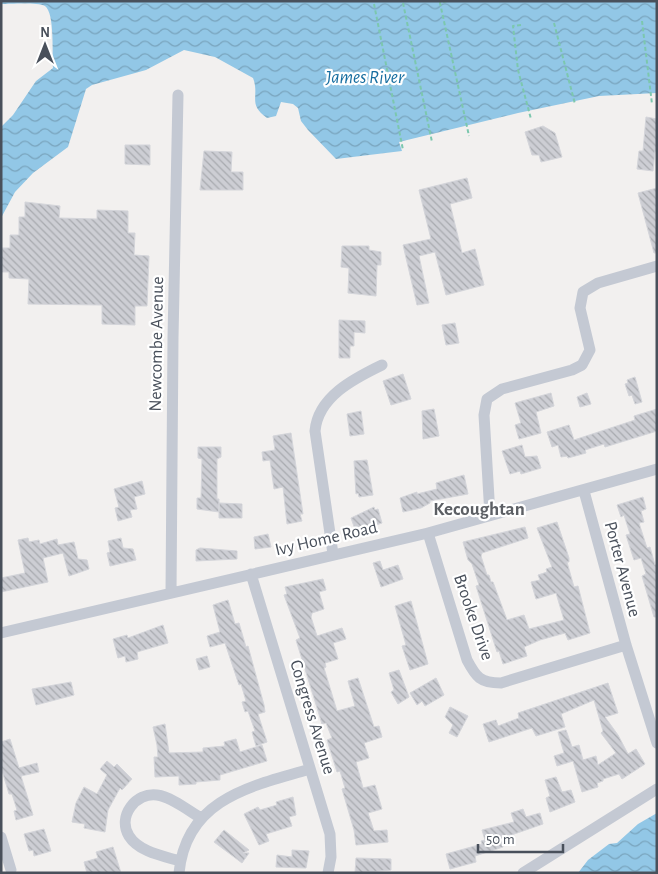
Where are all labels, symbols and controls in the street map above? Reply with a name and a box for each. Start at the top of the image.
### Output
north arrow [20,20,70,70]
text: N [40,26,50,40]
water label: James River [325,68,405,87]
street label: Newcombe Avenue [147,276,167,412]
district label: Kecoughtan [433,500,525,519]
street label: Ivy Home Road [273,518,379,560]
street label: Porter Avenue [601,520,643,619]
street label: Brooke Drive [450,572,496,663]
street label: Congress Avenue [286,658,338,777]
scale bar [478,822,563,854]
text: 50 m [486,832,515,847]

